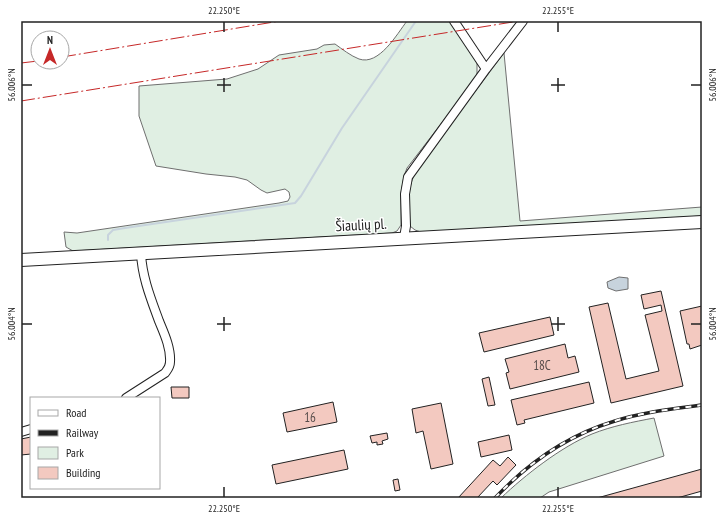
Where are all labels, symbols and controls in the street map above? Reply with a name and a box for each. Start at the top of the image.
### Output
text: 22.250°E [208,4,240,17]
text: 22.255°E [542,4,574,17]
north arrow [30,30,70,70]
text: N [47,33,53,47]
text: 56.006°N [5,68,18,102]
text: 56.006°N [706,68,719,102]
street label: Šiaulių pl. [335,214,387,235]
text: 56.004°N [5,307,18,341]
text: 56.004°N [706,307,719,341]
house number: 18C [533,357,551,374]
legend [30,397,160,489]
text: Road [66,405,86,420]
house number: 16 [304,409,316,426]
text: Railway [66,425,99,440]
text: Park [66,445,84,460]
text: Building [66,465,101,480]
text: 22.250°E [208,502,240,515]
text: 22.255°E [542,502,574,515]

